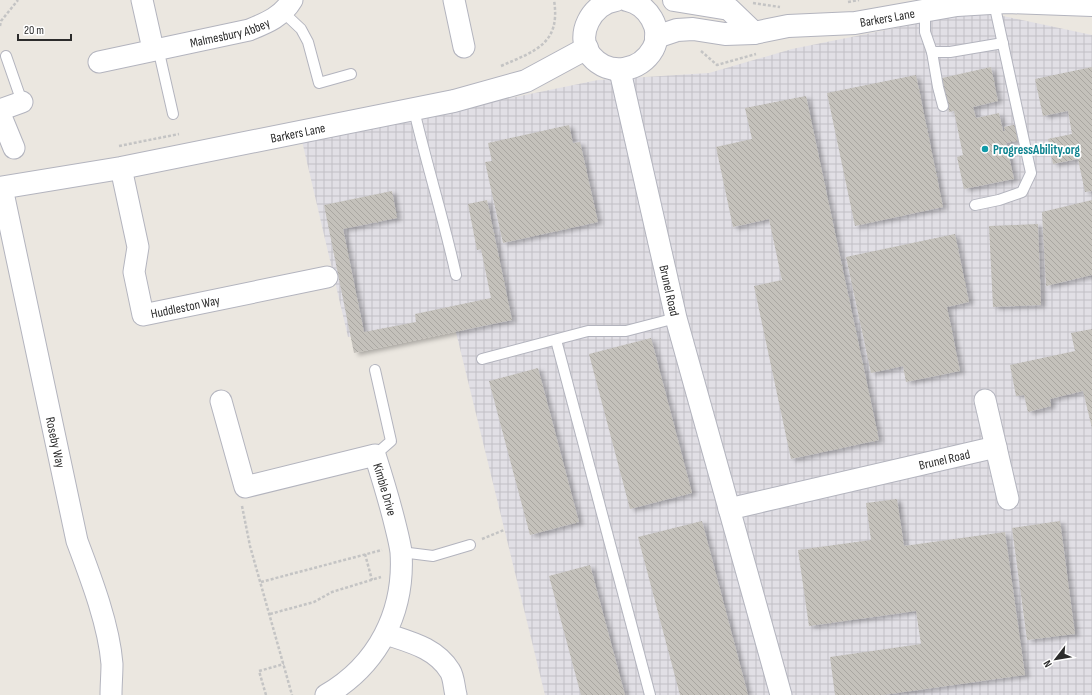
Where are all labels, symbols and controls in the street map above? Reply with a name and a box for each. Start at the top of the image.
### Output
street label: Barkers Lane [859,6,916,31]
street label: Malmesbury Abbey [189,15,273,51]
scale bar [18,16,71,42]
text: 20 m [24,23,44,38]
street label: Barkers Lane [269,120,327,147]
place label: ProgressAbility.org [993,142,1080,158]
marker: ProgressAbility.org [980,144,990,154]
street label: Brunel Road [655,264,682,318]
street label: Huddleston Way [149,292,221,322]
street label: Roseby Way [42,416,68,469]
street label: Brunel Road [917,446,972,474]
street label: Kimble Drive [369,461,400,518]
north arrow [1036,639,1076,679]
text: N [1041,658,1055,670]

